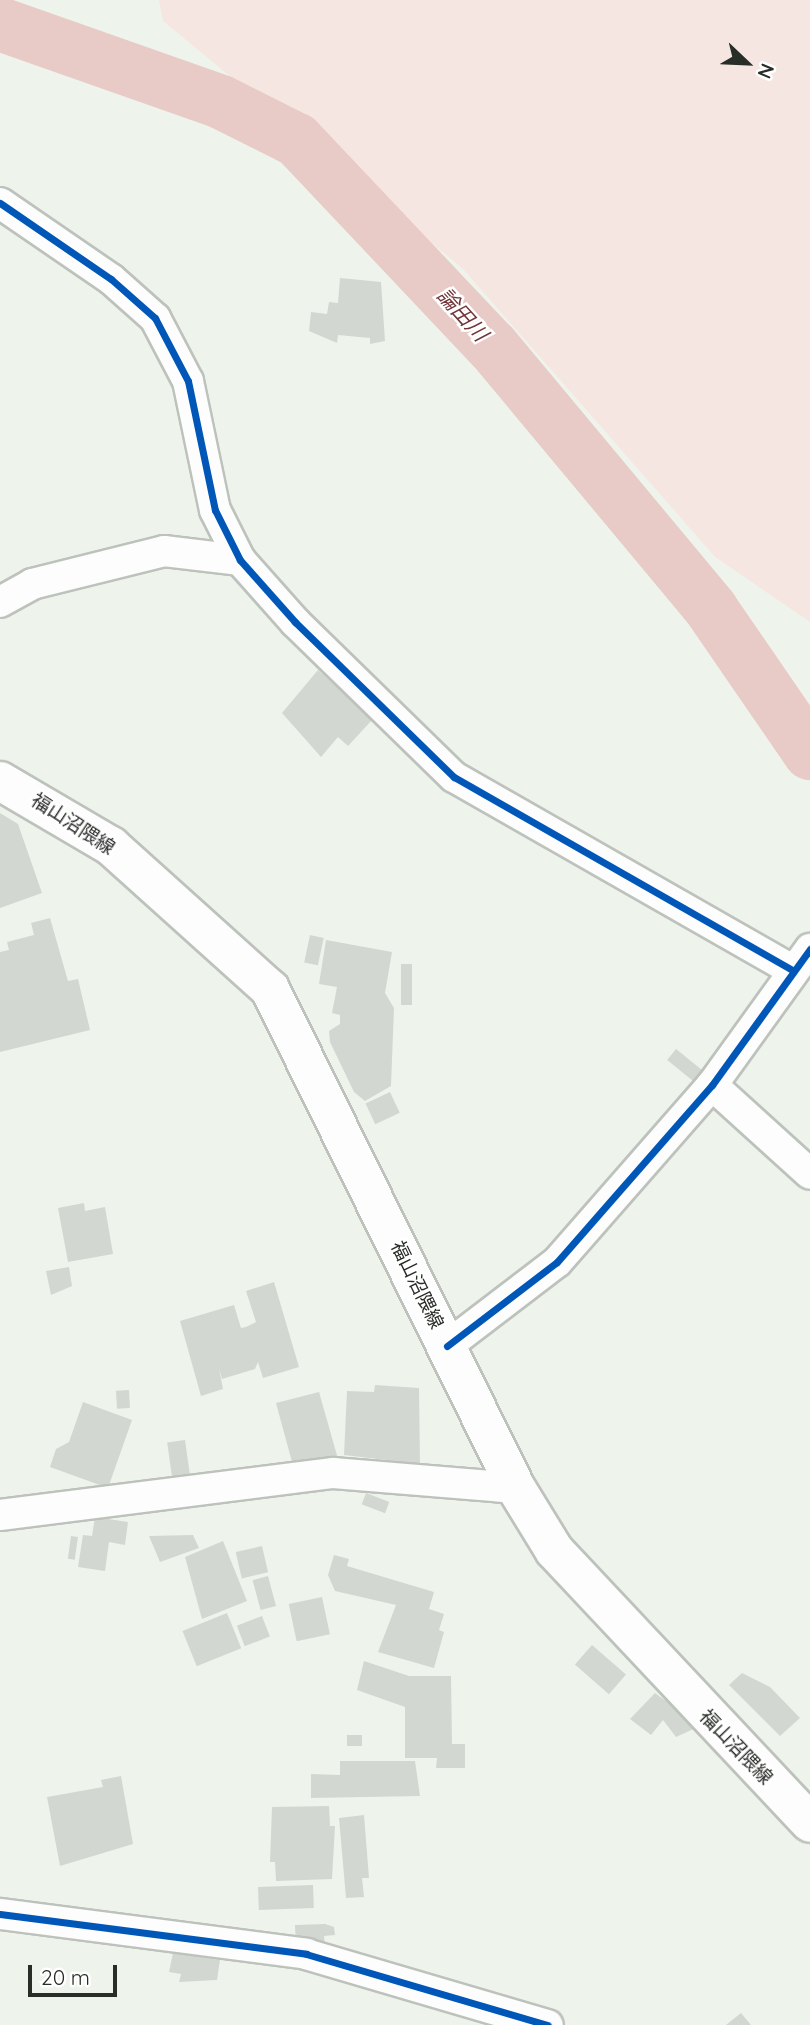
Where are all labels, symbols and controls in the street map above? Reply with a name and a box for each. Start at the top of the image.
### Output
north arrow [712,28,782,98]
text: N [753,60,780,82]
water label: 論田川 [433,282,493,346]
street label: 福山沼隈線 [27,789,119,859]
street label: 福山沼隈線 [386,1237,448,1333]
street label: 福山沼隈線 [695,1705,777,1789]
scale bar [32,1952,121,1996]
text: 20 m [41,1964,90,1990]

